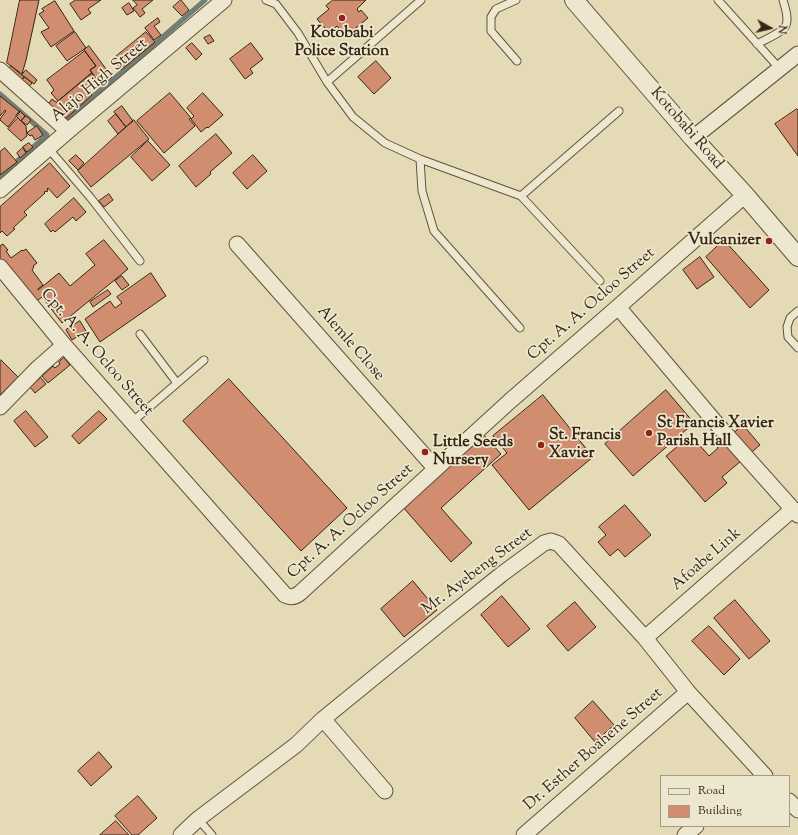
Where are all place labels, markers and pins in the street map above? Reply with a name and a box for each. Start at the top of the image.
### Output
marker: Kotobabi Police Station [337,13,347,23]
place label: Kotobabi Police Station [295,24,389,62]
place label: Vulcanizer [687,231,761,251]
marker: Vulcanizer [764,236,774,246]
place label: St Francis Xavier Parish Hall [657,414,774,452]
place label: St. Francis Xavier [549,426,621,464]
marker: St Francis Xavier Parish Hall [644,428,654,438]
place label: Little Seeds Nursery [433,433,513,471]
marker: St. Francis Xavier [536,440,546,450]
marker: Little Seeds Nursery [420,447,430,457]

